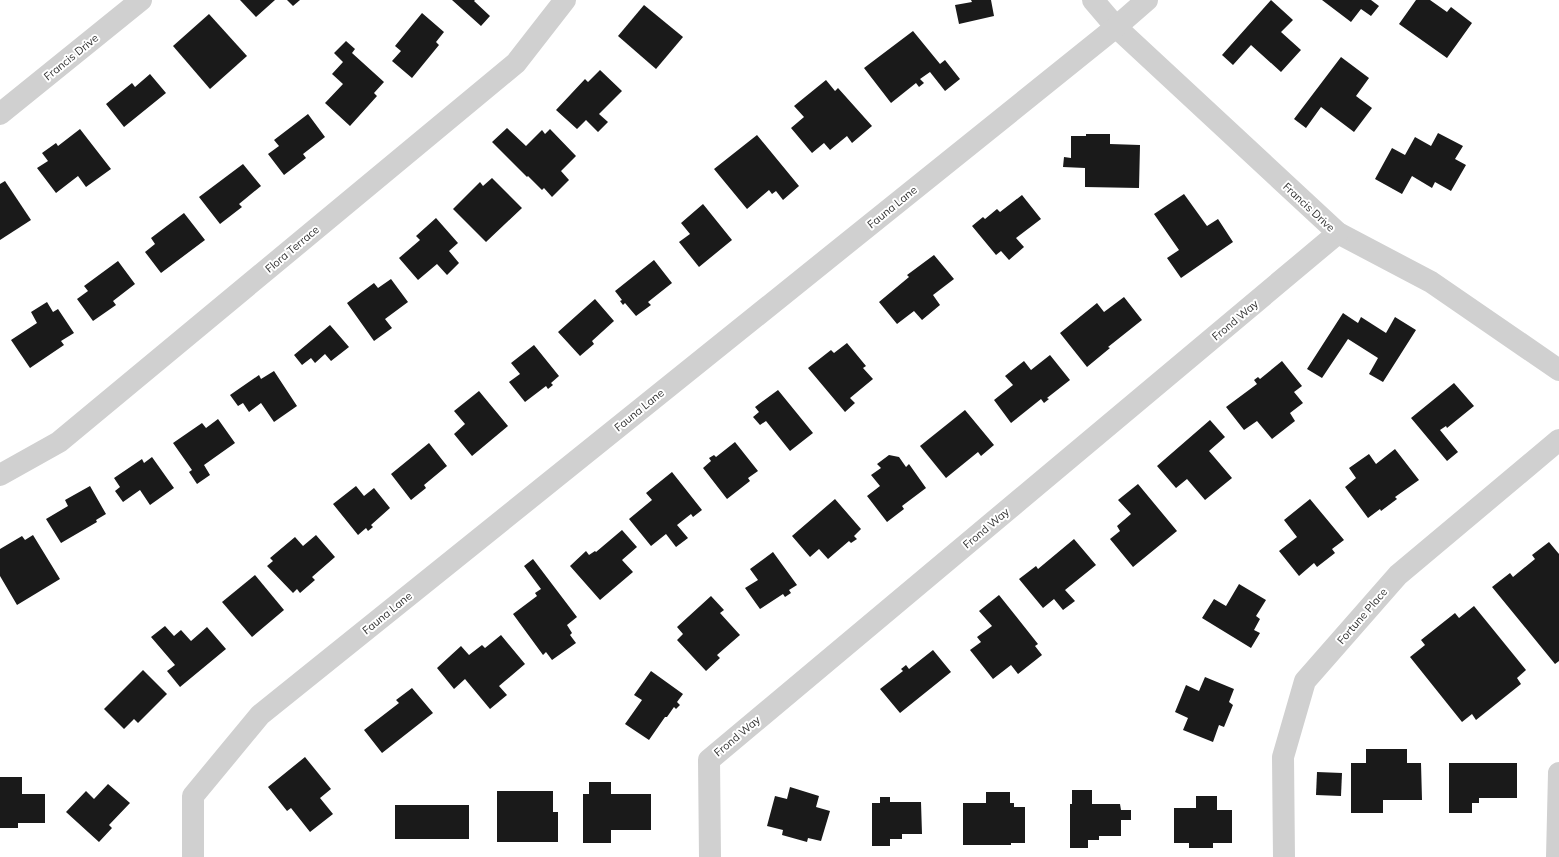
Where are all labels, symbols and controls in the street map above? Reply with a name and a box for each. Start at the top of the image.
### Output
street label: Francis Drive [41,31,101,83]
street label: Francis Drive [1280,179,1338,235]
street label: Fauna Lane [864,183,920,231]
street label: Flora Terrace [262,222,322,276]
street label: Frond Way [1209,296,1261,343]
street label: Fauna Lane [611,386,667,434]
street label: Frond Way [960,504,1012,551]
street label: Fortune Place [1334,585,1390,647]
street label: Fauna Lane [359,589,415,637]
street label: Frond Way [711,712,763,759]

